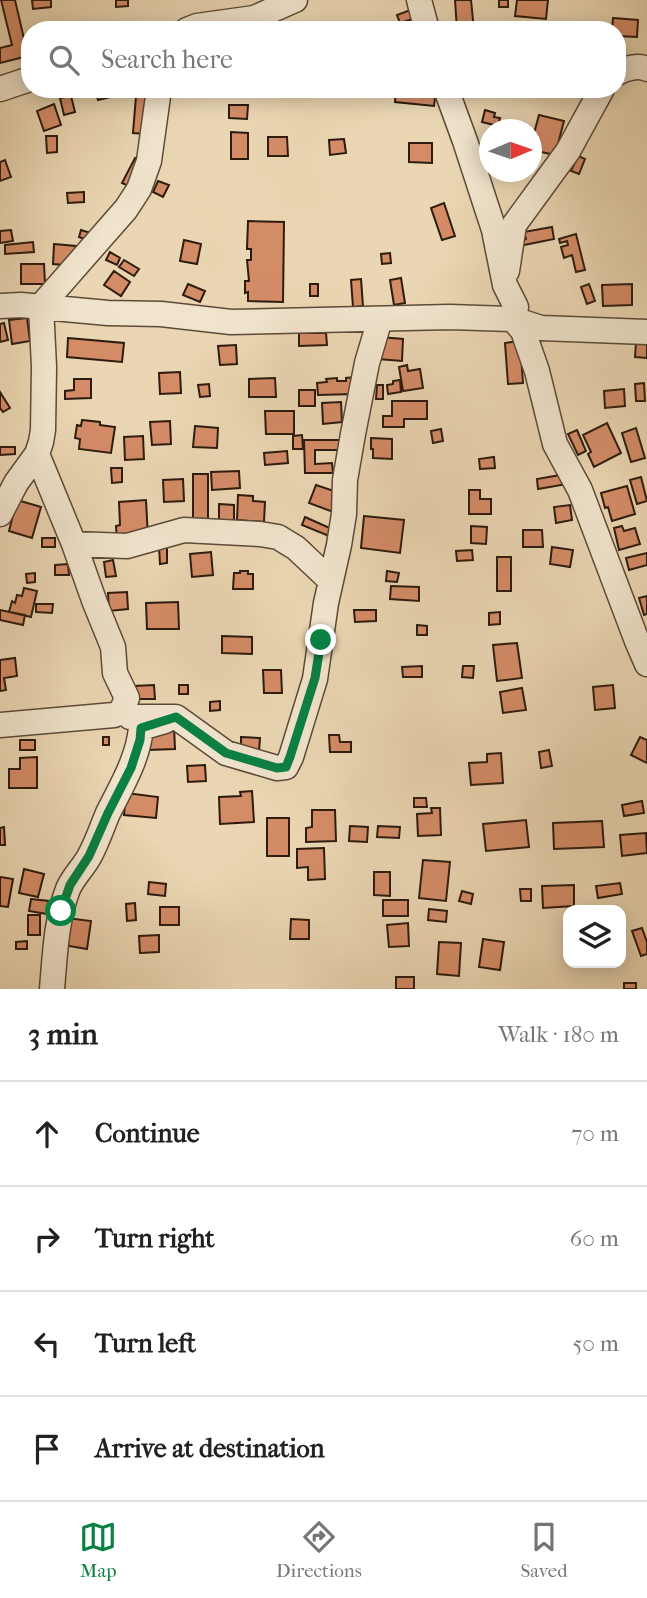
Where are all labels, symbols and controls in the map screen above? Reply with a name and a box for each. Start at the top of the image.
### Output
search box [21,21,626,98]
icon: search [45,41,83,79]
text: Search here [101,44,233,75]
north arrow [479,119,542,182]
route end [305,624,336,655]
route start [45,895,76,926]
map controls [563,905,626,968]
button: layers [563,905,626,968]
text: 3 min [28,1017,98,1052]
text: Walk · 180 m [498,1021,619,1048]
icon: ahead [28,1115,66,1153]
text: Continue [95,1118,200,1149]
text: 70 m [571,1120,619,1147]
icon: right [28,1220,66,1258]
text: Turn right [95,1223,215,1254]
text: 60 m [570,1225,619,1252]
icon: left [28,1325,66,1363]
text: Turn left [95,1328,196,1359]
text: 50 m [572,1330,619,1357]
icon: arrive [28,1430,66,1468]
text: Arrive at destination [95,1433,325,1464]
tab: Map [79,1518,117,1582]
tab: Directions [276,1518,362,1582]
tab: Saved [520,1518,568,1582]

